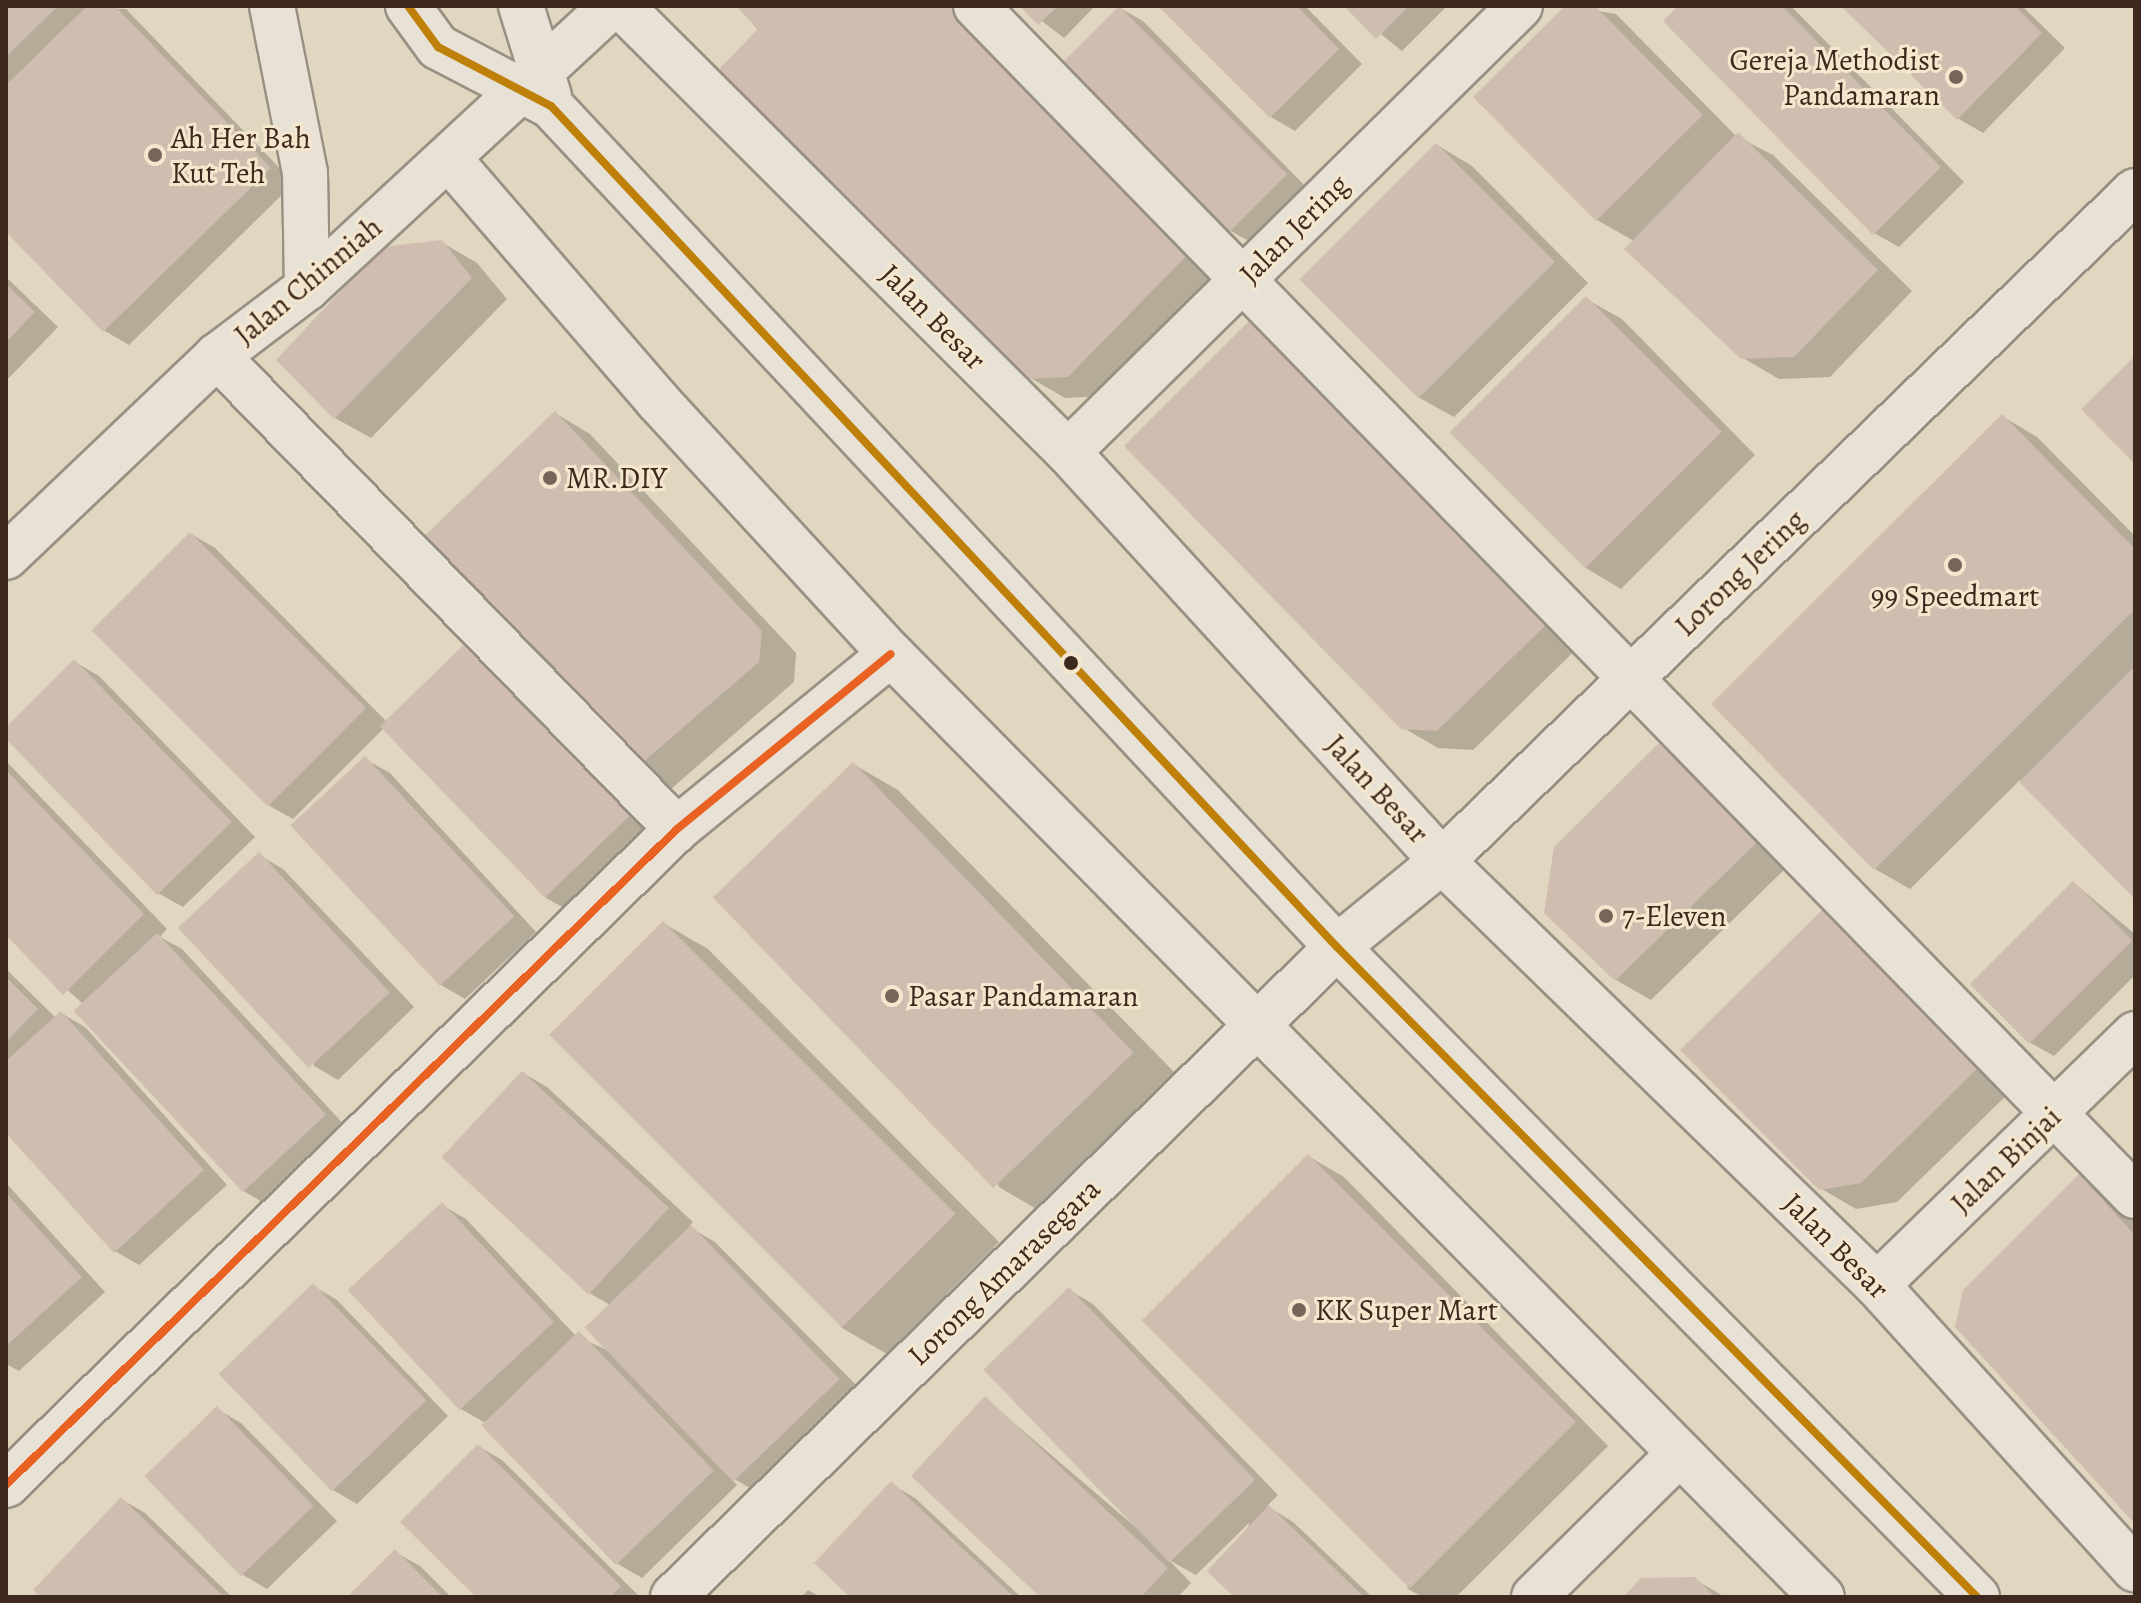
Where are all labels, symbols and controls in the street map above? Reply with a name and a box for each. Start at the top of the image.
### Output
place label: Gereja Methodist Pandamaran [1729,42,1940,112]
marker: Gereja Methodist Pandamaran [1947,68,1965,86]
place label: Ah Her Bah Kut Teh [171,120,311,190]
marker: Ah Her Bah Kut Teh [146,146,164,164]
street label: Jalan Jering [1232,167,1356,291]
street label: Jalan Chinniah [227,209,389,353]
street label: Jalan Besar [872,256,994,378]
place label: MR.DIY [566,460,667,496]
marker: MR.DIY [541,469,559,487]
street label: Lorong Jering [1667,502,1813,644]
marker: 99 Speedmart [1946,556,1964,574]
place label: 99 Speedmart [1871,578,2039,614]
unlabelled marker [1063,655,1079,671]
street label: Jalan Besar [1318,727,1436,851]
place label: 7-Eleven [1622,898,1726,934]
marker: 7-Eleven [1597,907,1615,925]
place label: Pasar Pandamaran [908,978,1138,1014]
marker: Pasar Pandamaran [883,987,901,1005]
street label: Jalan Binjai [1943,1099,2069,1221]
street label: Lorong Amarasegara [900,1171,1108,1373]
street label: Jalan Besar [1775,1185,1897,1307]
place label: KK Super Mart [1315,1292,1498,1328]
marker: KK Super Mart [1290,1301,1308,1319]

